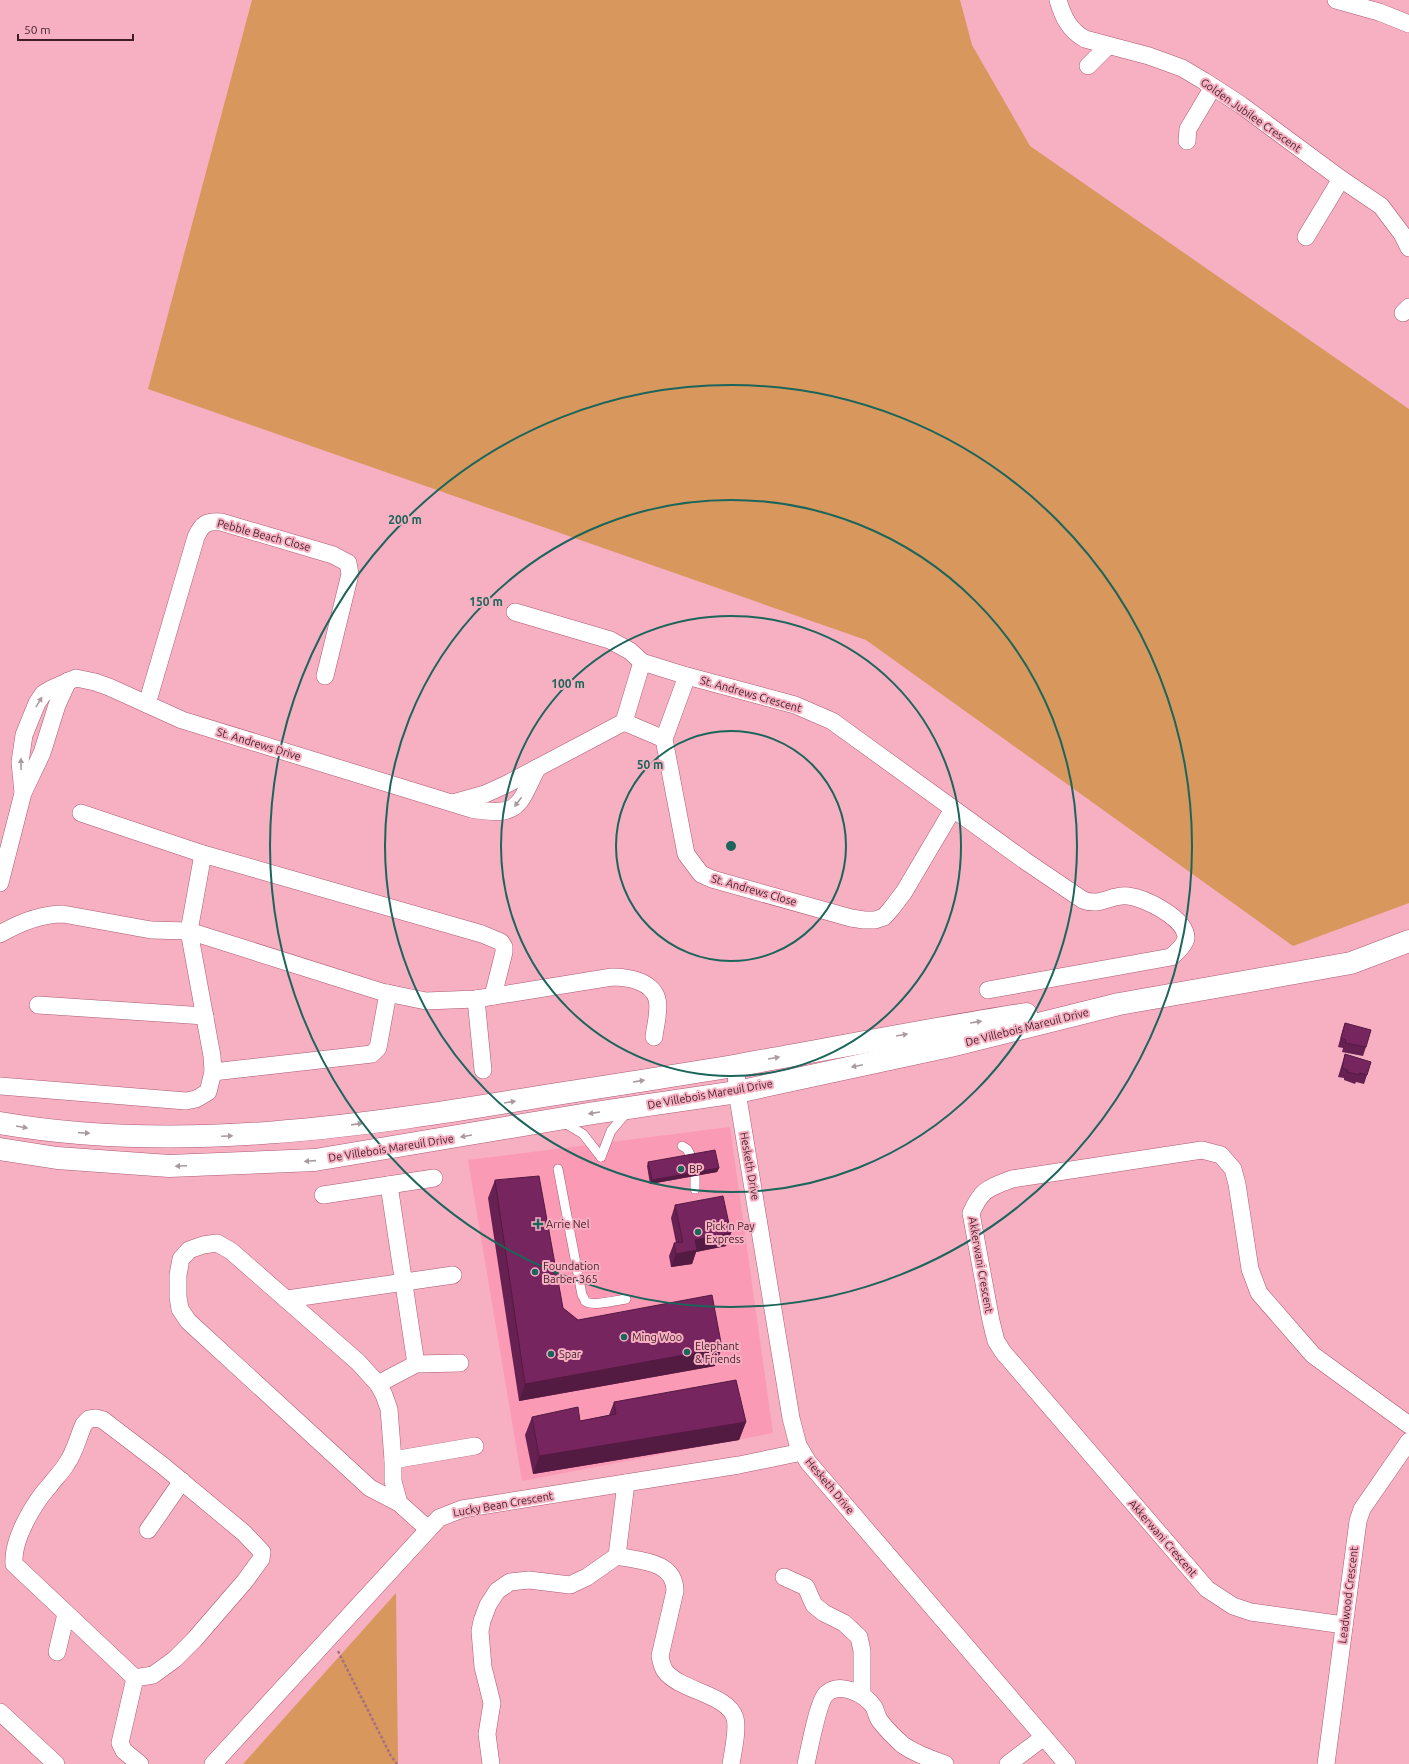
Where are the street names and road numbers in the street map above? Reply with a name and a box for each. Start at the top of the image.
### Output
street label: Golden Jubilee Crescent [1198,76,1304,155]
street label: Pebble Beach Close [216,517,312,553]
street label: St. Andrews Crescent [699,674,804,714]
street label: St. Andrews Drive [215,725,303,763]
street label: St. Andrews Close [710,872,798,908]
street label: De Villebois Mareuil Drive [964,1006,1090,1048]
street label: De Villebois Mareuil Drive [646,1077,774,1111]
street label: Hesketh Drive [738,1131,762,1201]
street label: De Villebois Mareuil Drive [327,1132,455,1164]
street label: Akkerwani Crescent [967,1216,996,1315]
street label: Hesketh Drive [803,1456,857,1516]
street label: Lucky Bean Crescent [452,1489,555,1519]
street label: Akkerwani Crescent [1126,1497,1200,1579]
street label: Leadwood Crescent [1336,1545,1360,1644]

